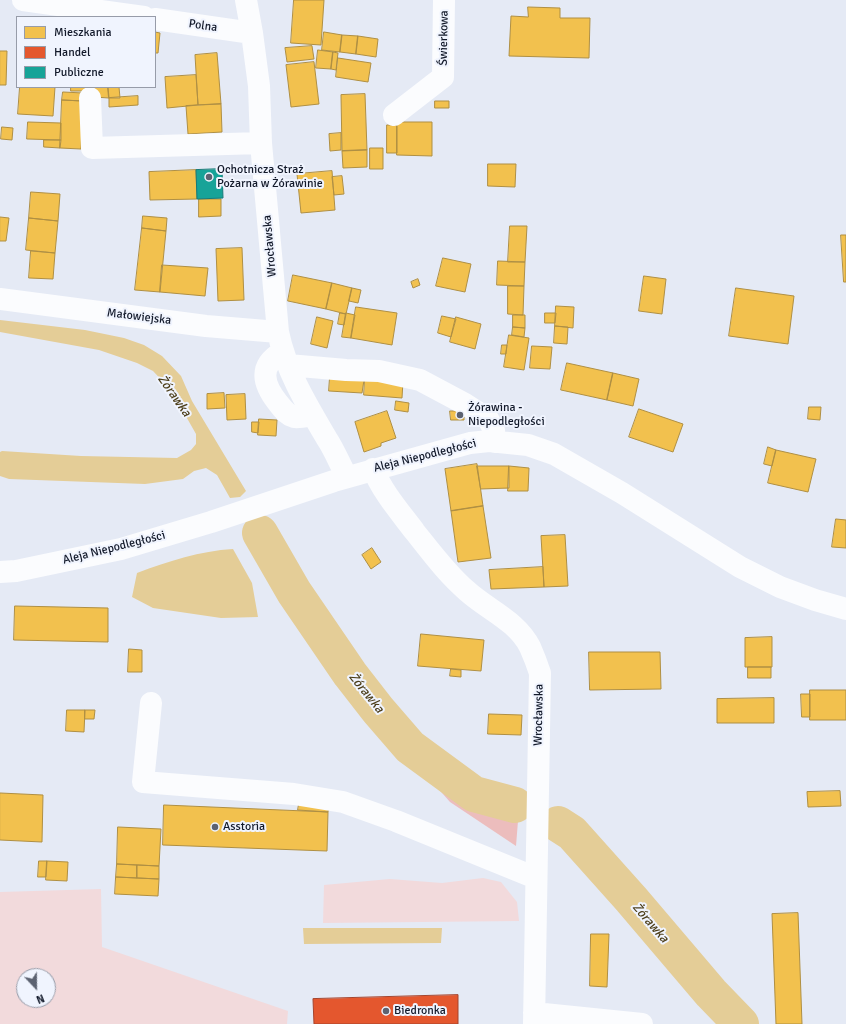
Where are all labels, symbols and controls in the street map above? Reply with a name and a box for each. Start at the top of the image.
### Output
street label: Świerkowa [436,10,452,66]
legend [16,16,156,88]
street label: Polna [188,17,218,35]
text: Mieszkania [54,25,112,40]
text: Handel [54,45,91,60]
text: Publiczne [54,65,104,80]
place label: Ochotnicza Straż Pożarna w Żórawinie [217,163,323,191]
marker: Ochotnicza Straż Pożarna w Żórawinie [204,172,214,182]
street label: Wrocławska [260,214,280,278]
street label: Małowiejska [106,306,172,328]
water label: Żórawka [154,372,194,420]
place label: Żórawina - Niepodległości [468,401,545,429]
marker: Żórawina - Niepodległości [455,410,465,420]
street label: Aleja Niepodległości [372,436,478,476]
street label: Aleja Niepodległości [61,528,167,568]
water label: Żórawka [345,670,387,716]
street label: Wrocławska [531,684,547,746]
place label: Asstoria [223,820,265,834]
marker: Asstoria [210,822,220,832]
water label: Żórawka [629,900,671,946]
north arrow [16,968,56,1008]
text: N [34,991,46,1006]
place label: Biedronka [394,1004,446,1018]
marker: Biedronka [381,1006,391,1016]

